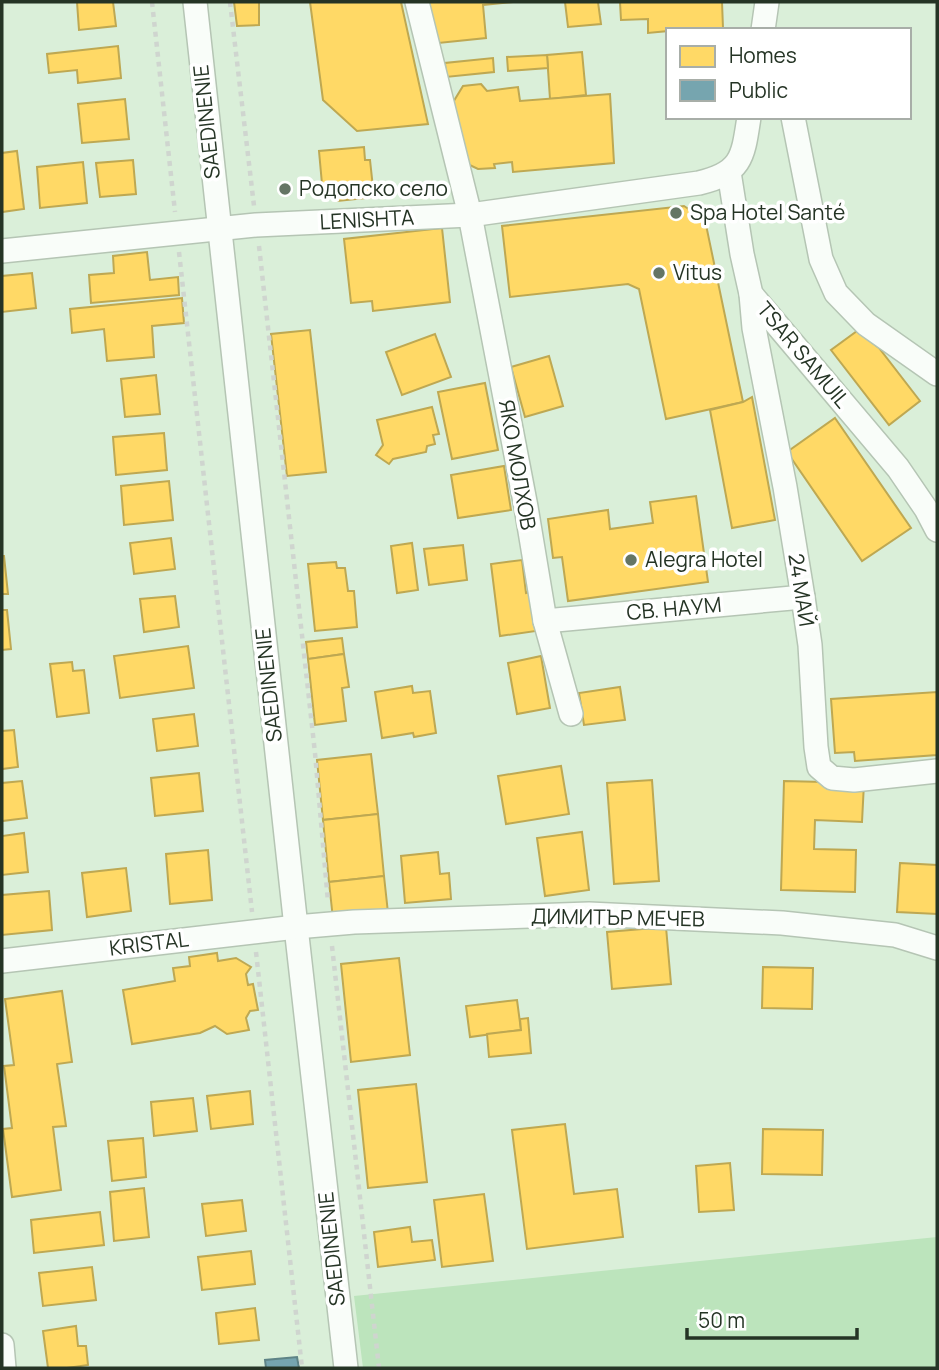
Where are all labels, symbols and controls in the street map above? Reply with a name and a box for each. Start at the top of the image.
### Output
legend [666,28,911,119]
text: Homes [729,41,797,69]
street label: SAEDINENIE [186,64,226,181]
text: Public [729,76,788,104]
place label: Родопско село [299,174,448,202]
marker: Родопско село [277,181,293,197]
place label: Spa Hotel Santé [690,198,845,226]
street label: LENISHTA [319,203,415,235]
marker: Spa Hotel Santé [668,205,684,221]
place label: Vitus [673,258,722,286]
marker: Vitus [651,265,667,281]
street label: TSAR SAMUIL [751,295,857,414]
street label: ЯКО МОЛХОВ [493,398,543,532]
place label: Alegra Hotel [645,545,763,573]
street label: 24 МАЙ [782,551,822,628]
marker: Alegra Hotel [623,552,639,568]
street label: СВ. НАУМ [625,590,723,626]
street label: SAEDINENIE [248,627,288,744]
street label: ДИМИТЪР МЕЧЕВ [531,901,705,933]
street label: KRISTAL [108,924,190,962]
street label: SAEDINENIE [311,1191,351,1308]
scale bar [687,1296,857,1340]
text: 50 m [698,1306,745,1334]

